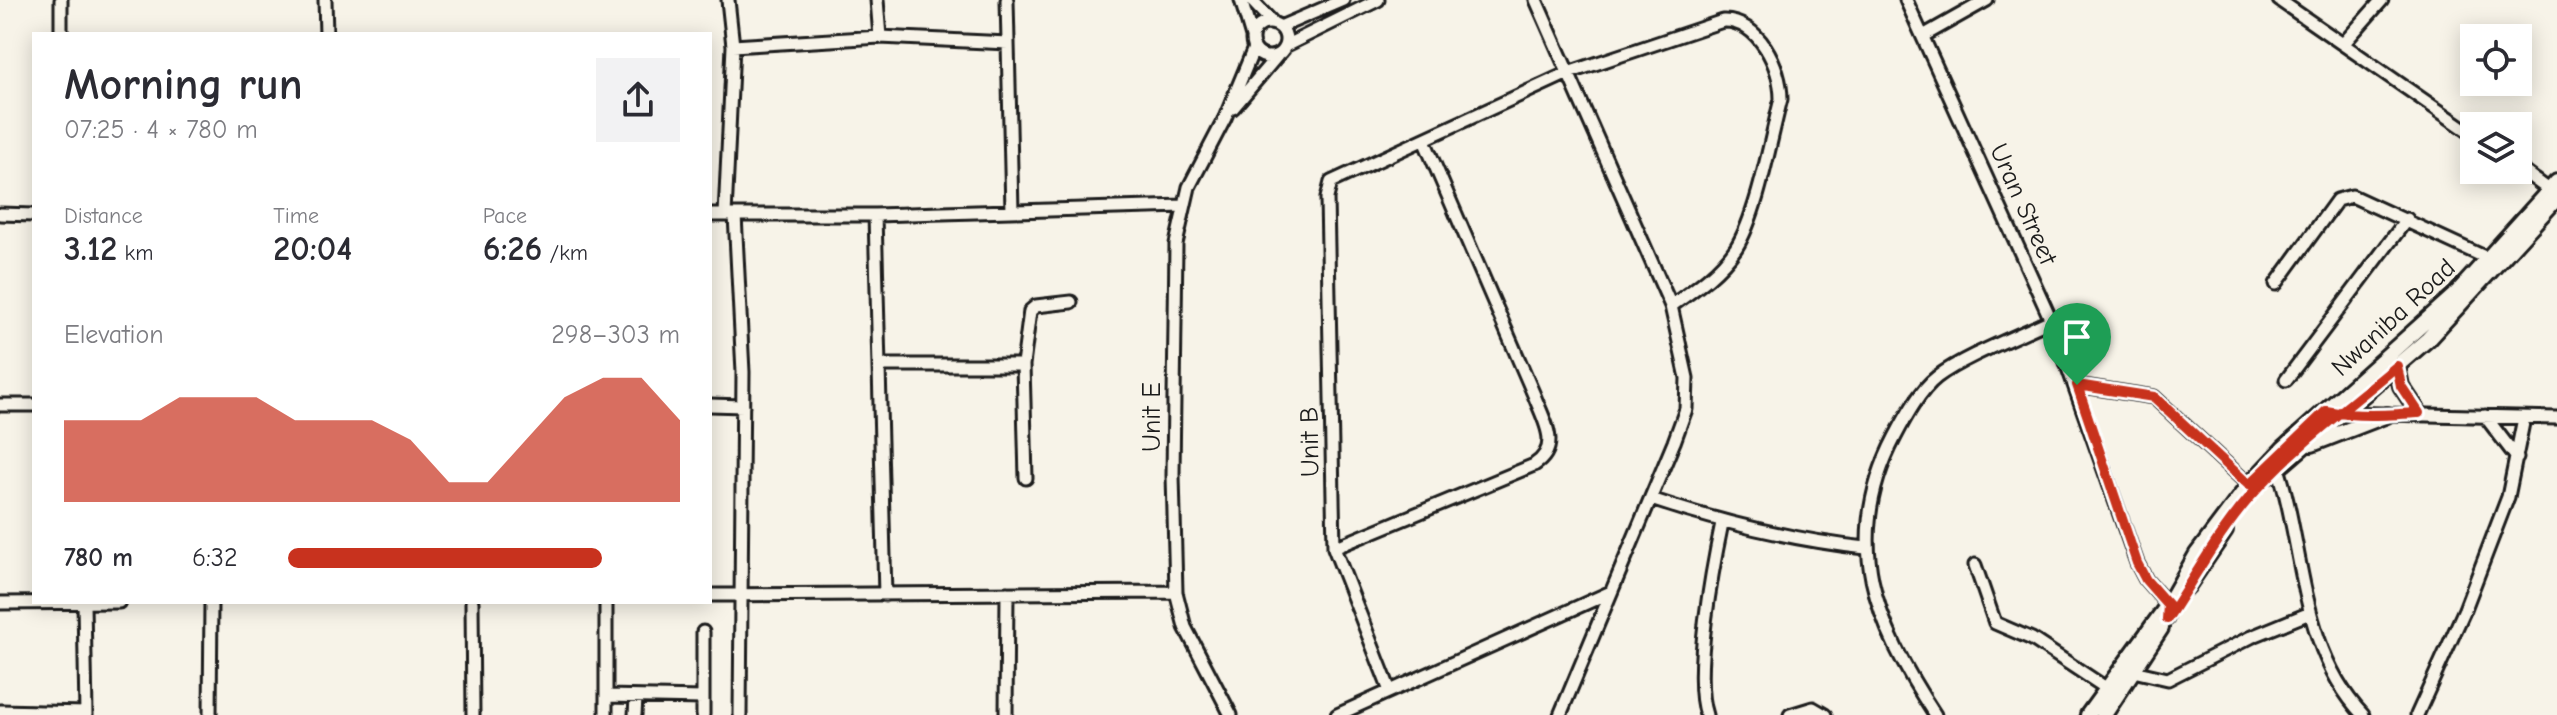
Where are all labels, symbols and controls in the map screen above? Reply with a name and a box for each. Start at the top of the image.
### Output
map controls [2460,24,2532,184]
button: locate [2460,24,2532,96]
button: share [596,58,680,142]
text: Morning run [64,59,303,110]
button: layers [2460,112,2532,184]
text: 07:25 · 4 × 780 m [64,115,258,145]
street label: Uran Street [1983,139,2064,271]
text: Distance [64,203,143,229]
text: Time [273,203,319,229]
text: Pace [483,203,527,229]
text: 3.12 [64,229,117,269]
text: 20:04 [273,229,352,269]
text: 6:26 [483,229,542,269]
text: km [117,240,153,266]
text: /km [542,240,588,266]
street label: Nwaniba Road [2326,253,2462,383]
pin [2043,303,2111,385]
icon: arrive [2055,315,2099,359]
text: Elevation [64,320,164,350]
text: 298–303 m [551,320,680,350]
street label: Unit E [1137,382,1167,452]
street label: Unit B [1294,406,1326,477]
text: 780 m [64,543,133,573]
text: 6:32 [192,543,238,573]

